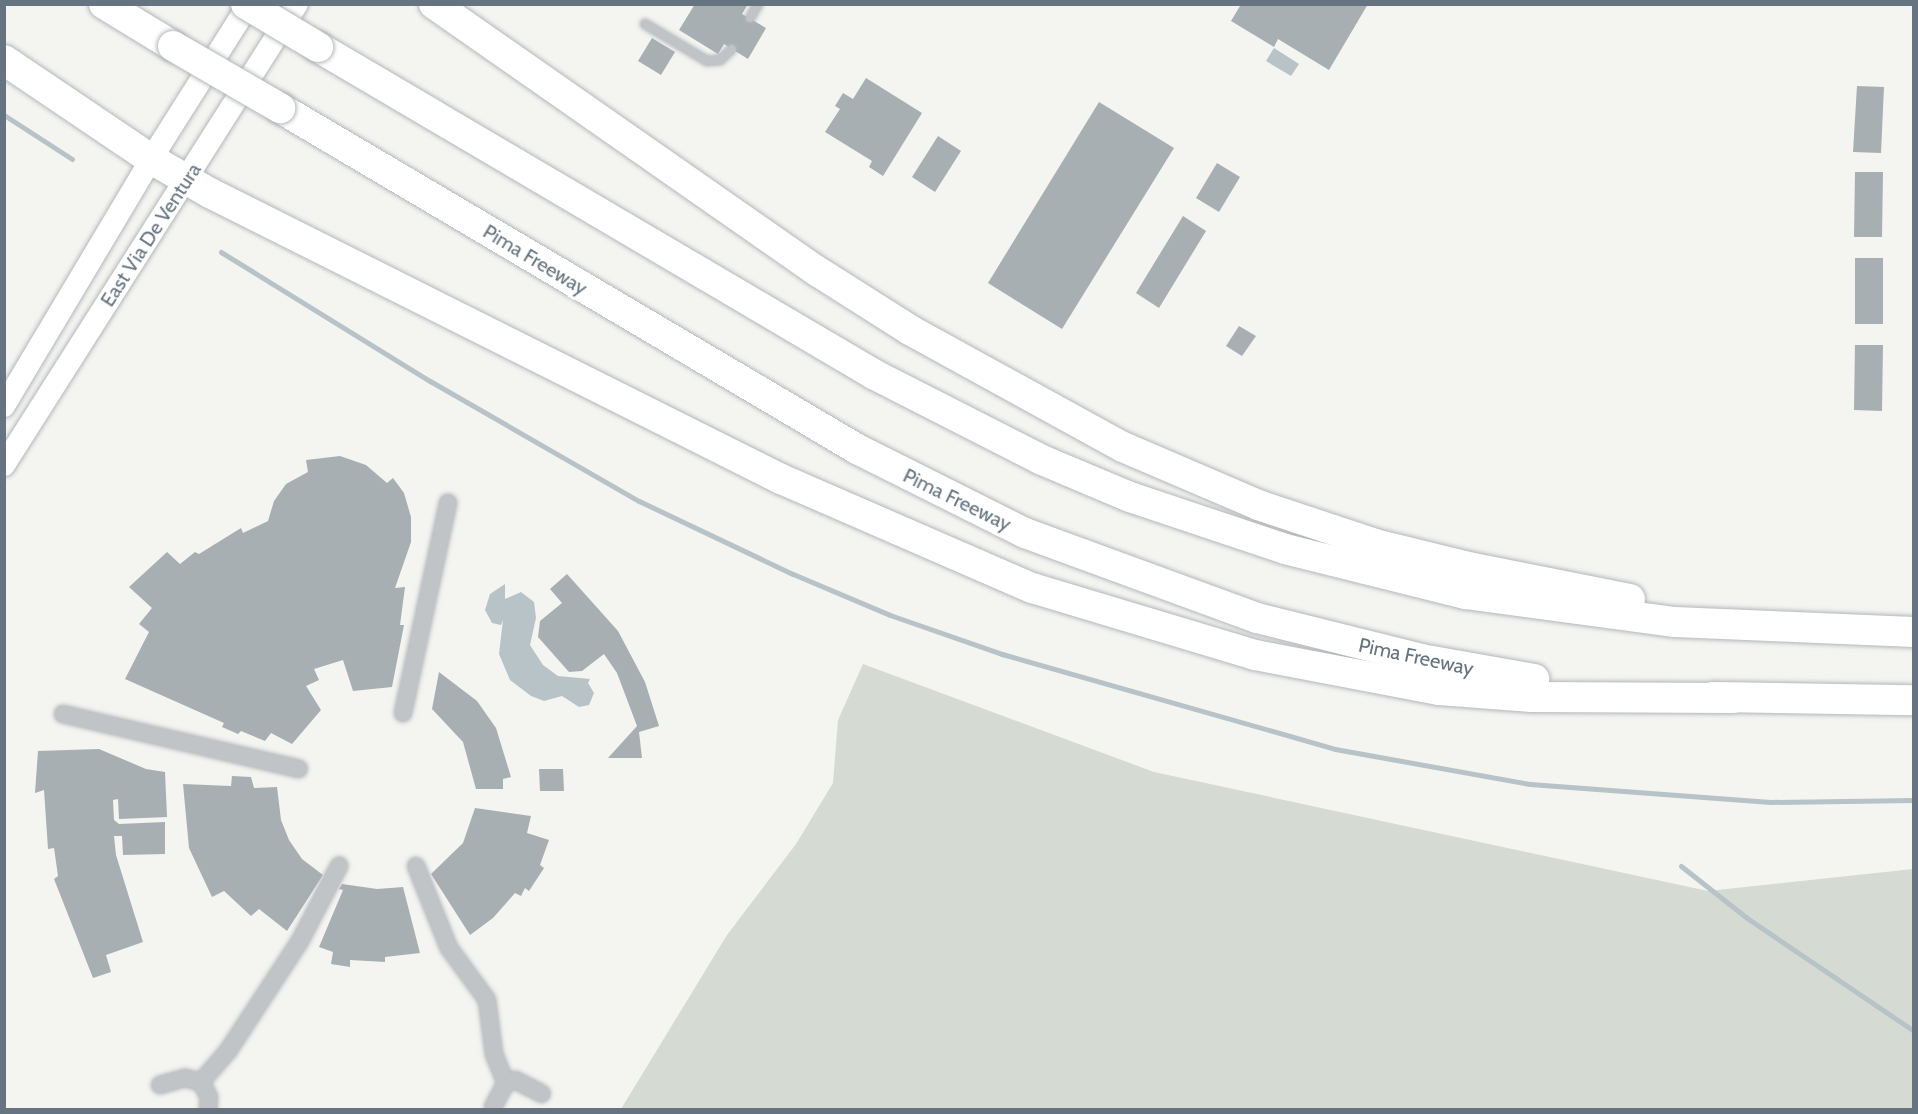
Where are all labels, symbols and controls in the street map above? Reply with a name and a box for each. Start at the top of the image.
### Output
street label: East Via De Ventura [96,159,206,311]
street label: Pima Freeway [479,220,591,300]
street label: Pima Freeway [899,464,1015,536]
street label: Pima Freeway [1356,633,1476,681]

